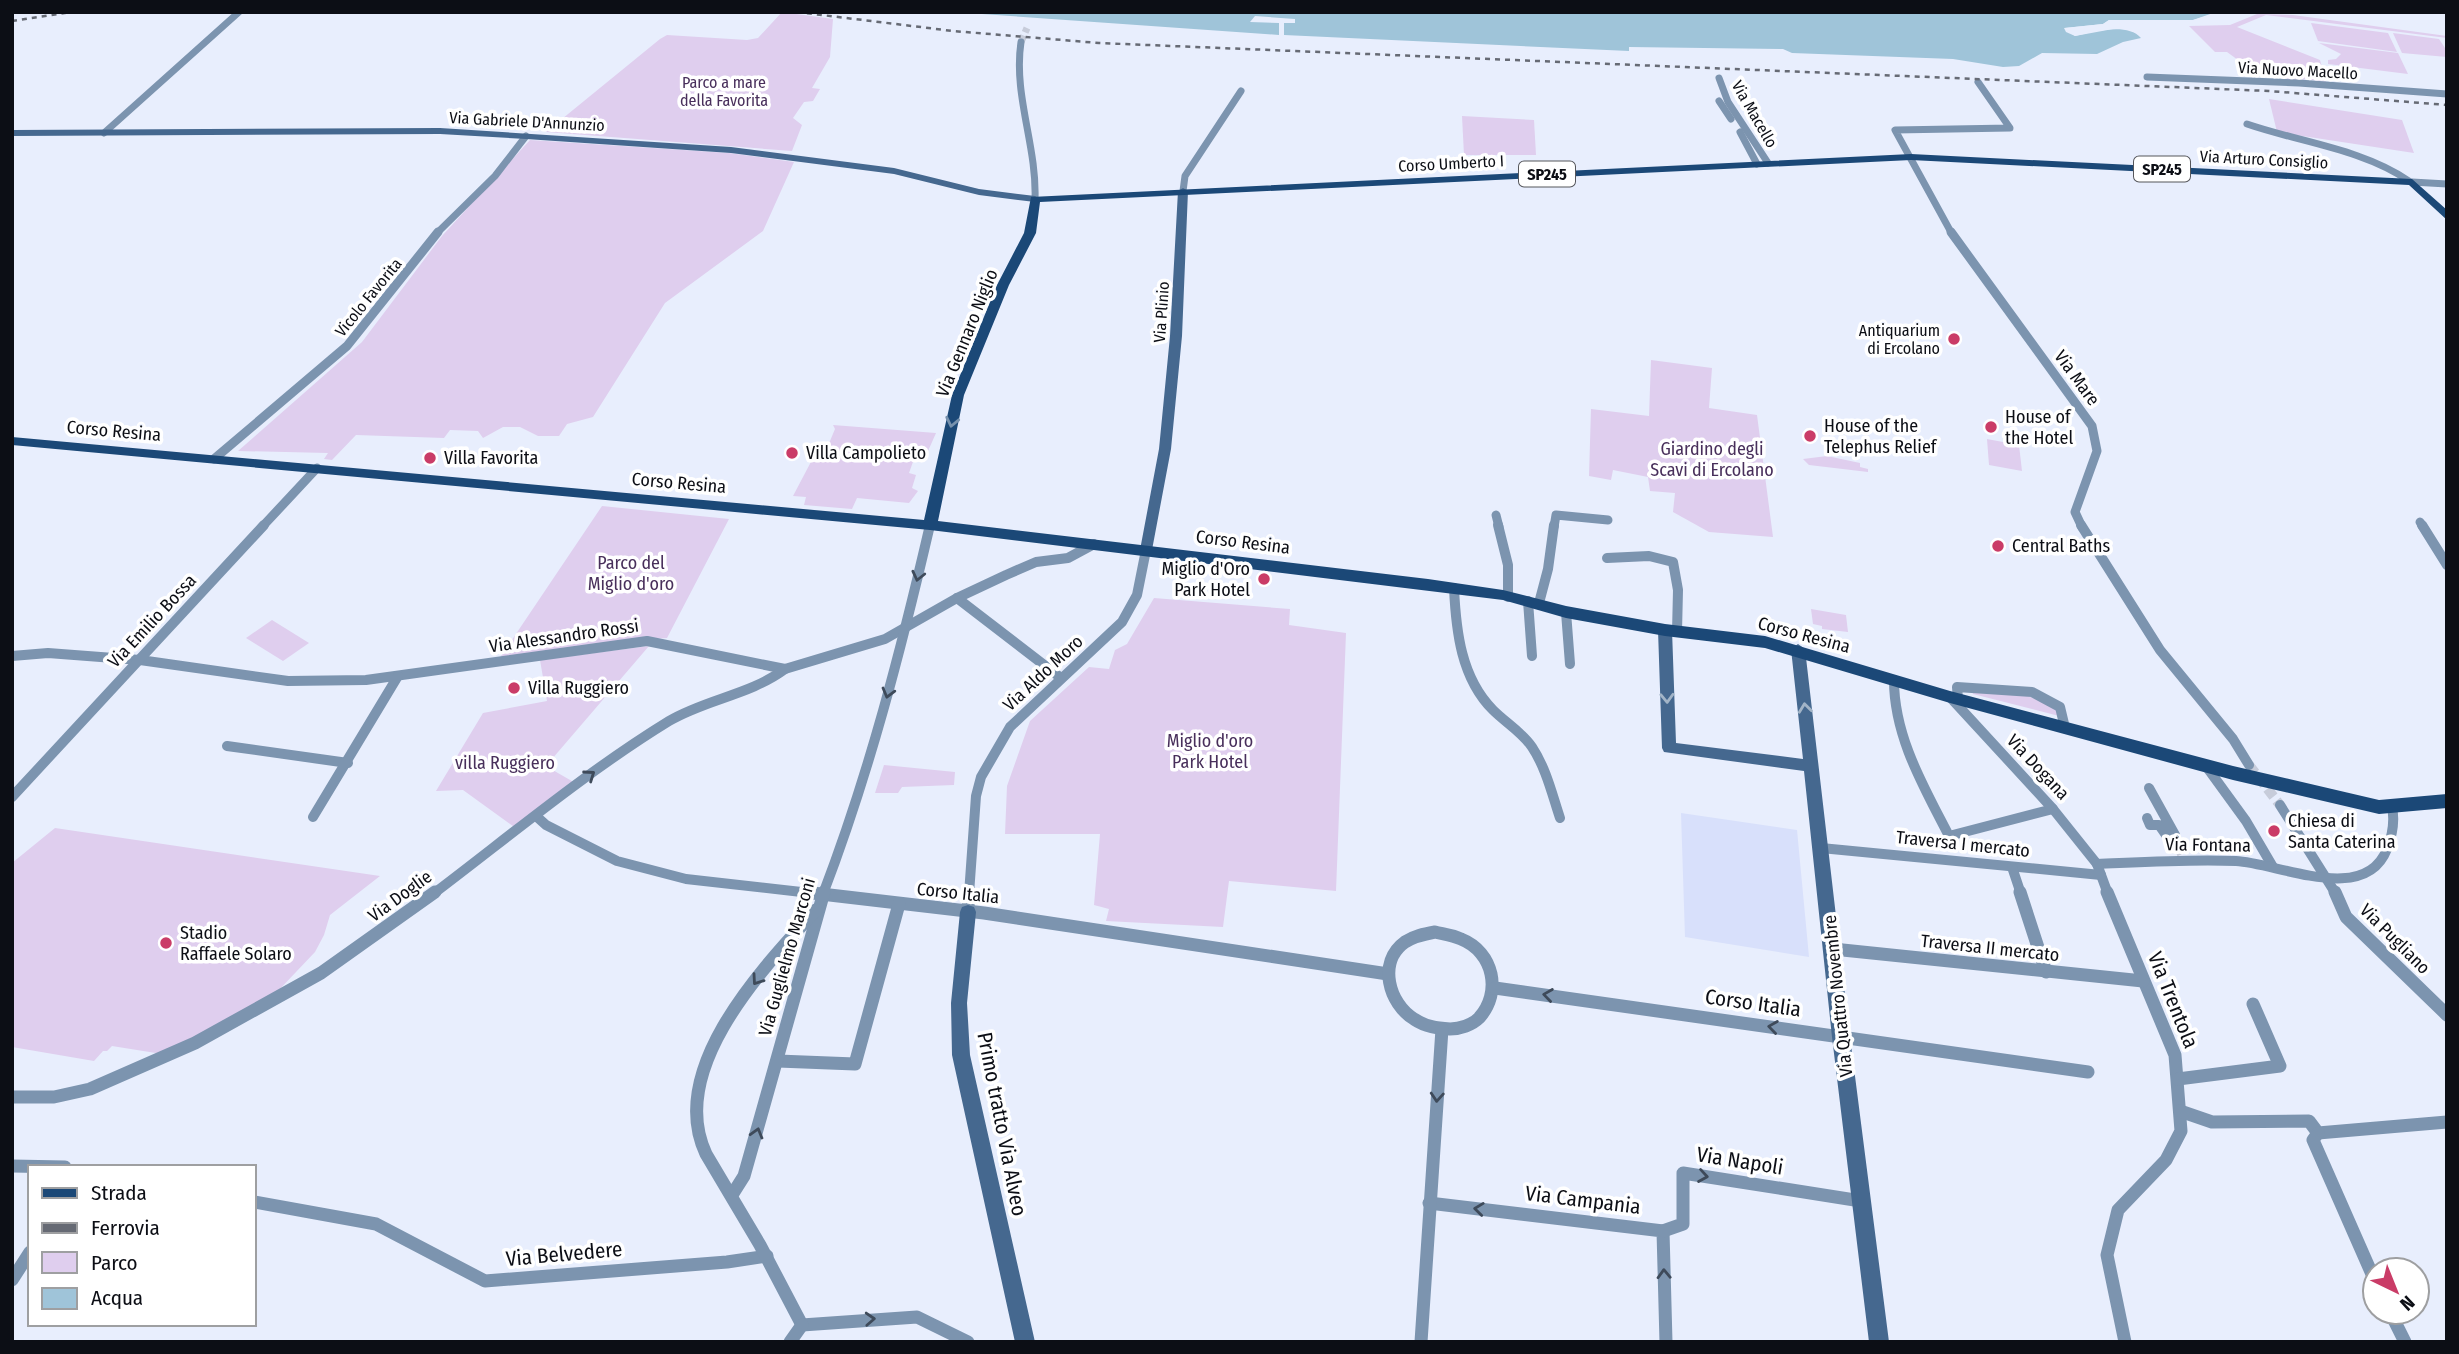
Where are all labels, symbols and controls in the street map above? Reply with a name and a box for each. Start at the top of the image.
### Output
street label: Via Nuovo Macello [2238,58,2358,83]
park label: Parco a mare della Favorita [680,73,768,110]
street label: Via Macello [1728,77,1781,151]
street label: Via Gabriele D'Annunzio [449,108,605,135]
street label: Via Arturo Consiglio [2199,147,2329,172]
street label: Corso Umberto I [1398,151,1504,176]
road number: SP245 [2134,156,2190,182]
road number: SP245 [1519,162,1575,186]
street label: Vicolo Favorita [331,254,406,340]
street label: Via Gennaro Niglio [931,266,1003,400]
street label: Via Plinio [1150,281,1173,343]
place label: Antiquarium di Ercolano [1859,321,1940,358]
marker: Antiquarium di Ercolano [1946,331,1962,347]
street label: Via Mare [2050,346,2104,410]
place label: House of the Hotel [2005,406,2073,449]
place label: House of the Telephus Relief [1824,415,1938,458]
street label: Corso Resina [66,416,162,446]
one-way arrow [946,416,961,428]
marker: House of the Hotel [1983,419,1999,435]
marker: House of the Telephus Relief [1802,428,1818,444]
park label: Giardino degli Scavi di Ercolano [1650,438,1774,481]
place label: Villa Campolieto [806,442,926,464]
marker: Villa Campolieto [784,445,800,461]
place label: Villa Favorita [444,447,538,469]
marker: Villa Favorita [422,450,438,466]
street label: Corso Resina [631,468,727,498]
street label: Corso Resina [1195,525,1291,559]
place label: Central Baths [2012,535,2110,557]
marker: Central Baths [1990,538,2006,554]
park label: Parco del Miglio d'oro [588,552,674,595]
place label: Miglio d'Oro Park Hotel [1161,558,1250,601]
street label: Via Emilio Bossa [103,570,201,672]
one-way arrow [912,570,926,582]
marker: Miglio d'Oro Park Hotel [1256,571,1272,587]
street label: Corso Resina [1755,612,1853,658]
street label: Via Alessandro Rossi [488,615,640,657]
street label: Via Aldo Moro [998,630,1088,716]
place label: Villa Ruggiero [528,677,629,699]
marker: Villa Ruggiero [506,680,522,696]
one-way arrow [882,687,897,699]
one-way arrow [1660,693,1675,704]
one-way arrow [1798,702,1813,713]
park label: Miglio d'oro Park Hotel [1167,730,1253,773]
street label: Via Dogana [2002,730,2074,805]
park label: villa Ruggiero [455,752,555,774]
one-way arrow [582,771,595,783]
place label: Chiesa di Santa Caterina [2288,810,2396,853]
marker: Chiesa di Santa Caterina [2266,823,2282,839]
street label: Traversa I mercato [1895,826,2031,862]
street label: Via Fontana [2165,833,2251,857]
street label: Via Doglie [364,865,436,926]
street label: Via Guglielmo Marconi [754,875,820,1039]
street label: Corso Italia [916,878,1001,908]
street label: Via Pugliano [2355,899,2435,979]
street label: Via Quattro Novembre [1819,914,1857,1078]
place label: Stadio Raffaele Solaro [180,922,292,965]
street label: Traversa II mercato [1920,930,2060,966]
marker: Stadio Raffaele Solaro [158,935,174,951]
street label: Via Trentola [2142,948,2204,1052]
one-way arrow [753,972,765,985]
street label: Corso Italia [1703,983,1803,1023]
one-way arrow [1542,988,1554,1003]
one-way arrow [1768,1020,1779,1035]
street label: Primo tratto Via Alveo [971,1030,1033,1218]
one-way arrow [1430,1092,1445,1103]
one-way arrow [749,1127,764,1139]
street label: Via Napoli [1695,1141,1785,1181]
legend [28,1165,256,1326]
one-way arrow [1697,1168,1709,1183]
text: Strada [91,1180,147,1206]
street label: Via Campania [1524,1180,1642,1220]
one-way arrow [1473,1201,1485,1216]
text: Ferrovia [91,1215,160,1241]
street label: Via Belvedere [505,1236,623,1272]
text: Parco [91,1250,138,1276]
north arrow [2361,1256,2431,1326]
one-way arrow [1657,1268,1672,1279]
text: Acqua [91,1285,143,1311]
text: N [2395,1291,2419,1315]
one-way arrow [864,1312,875,1327]

